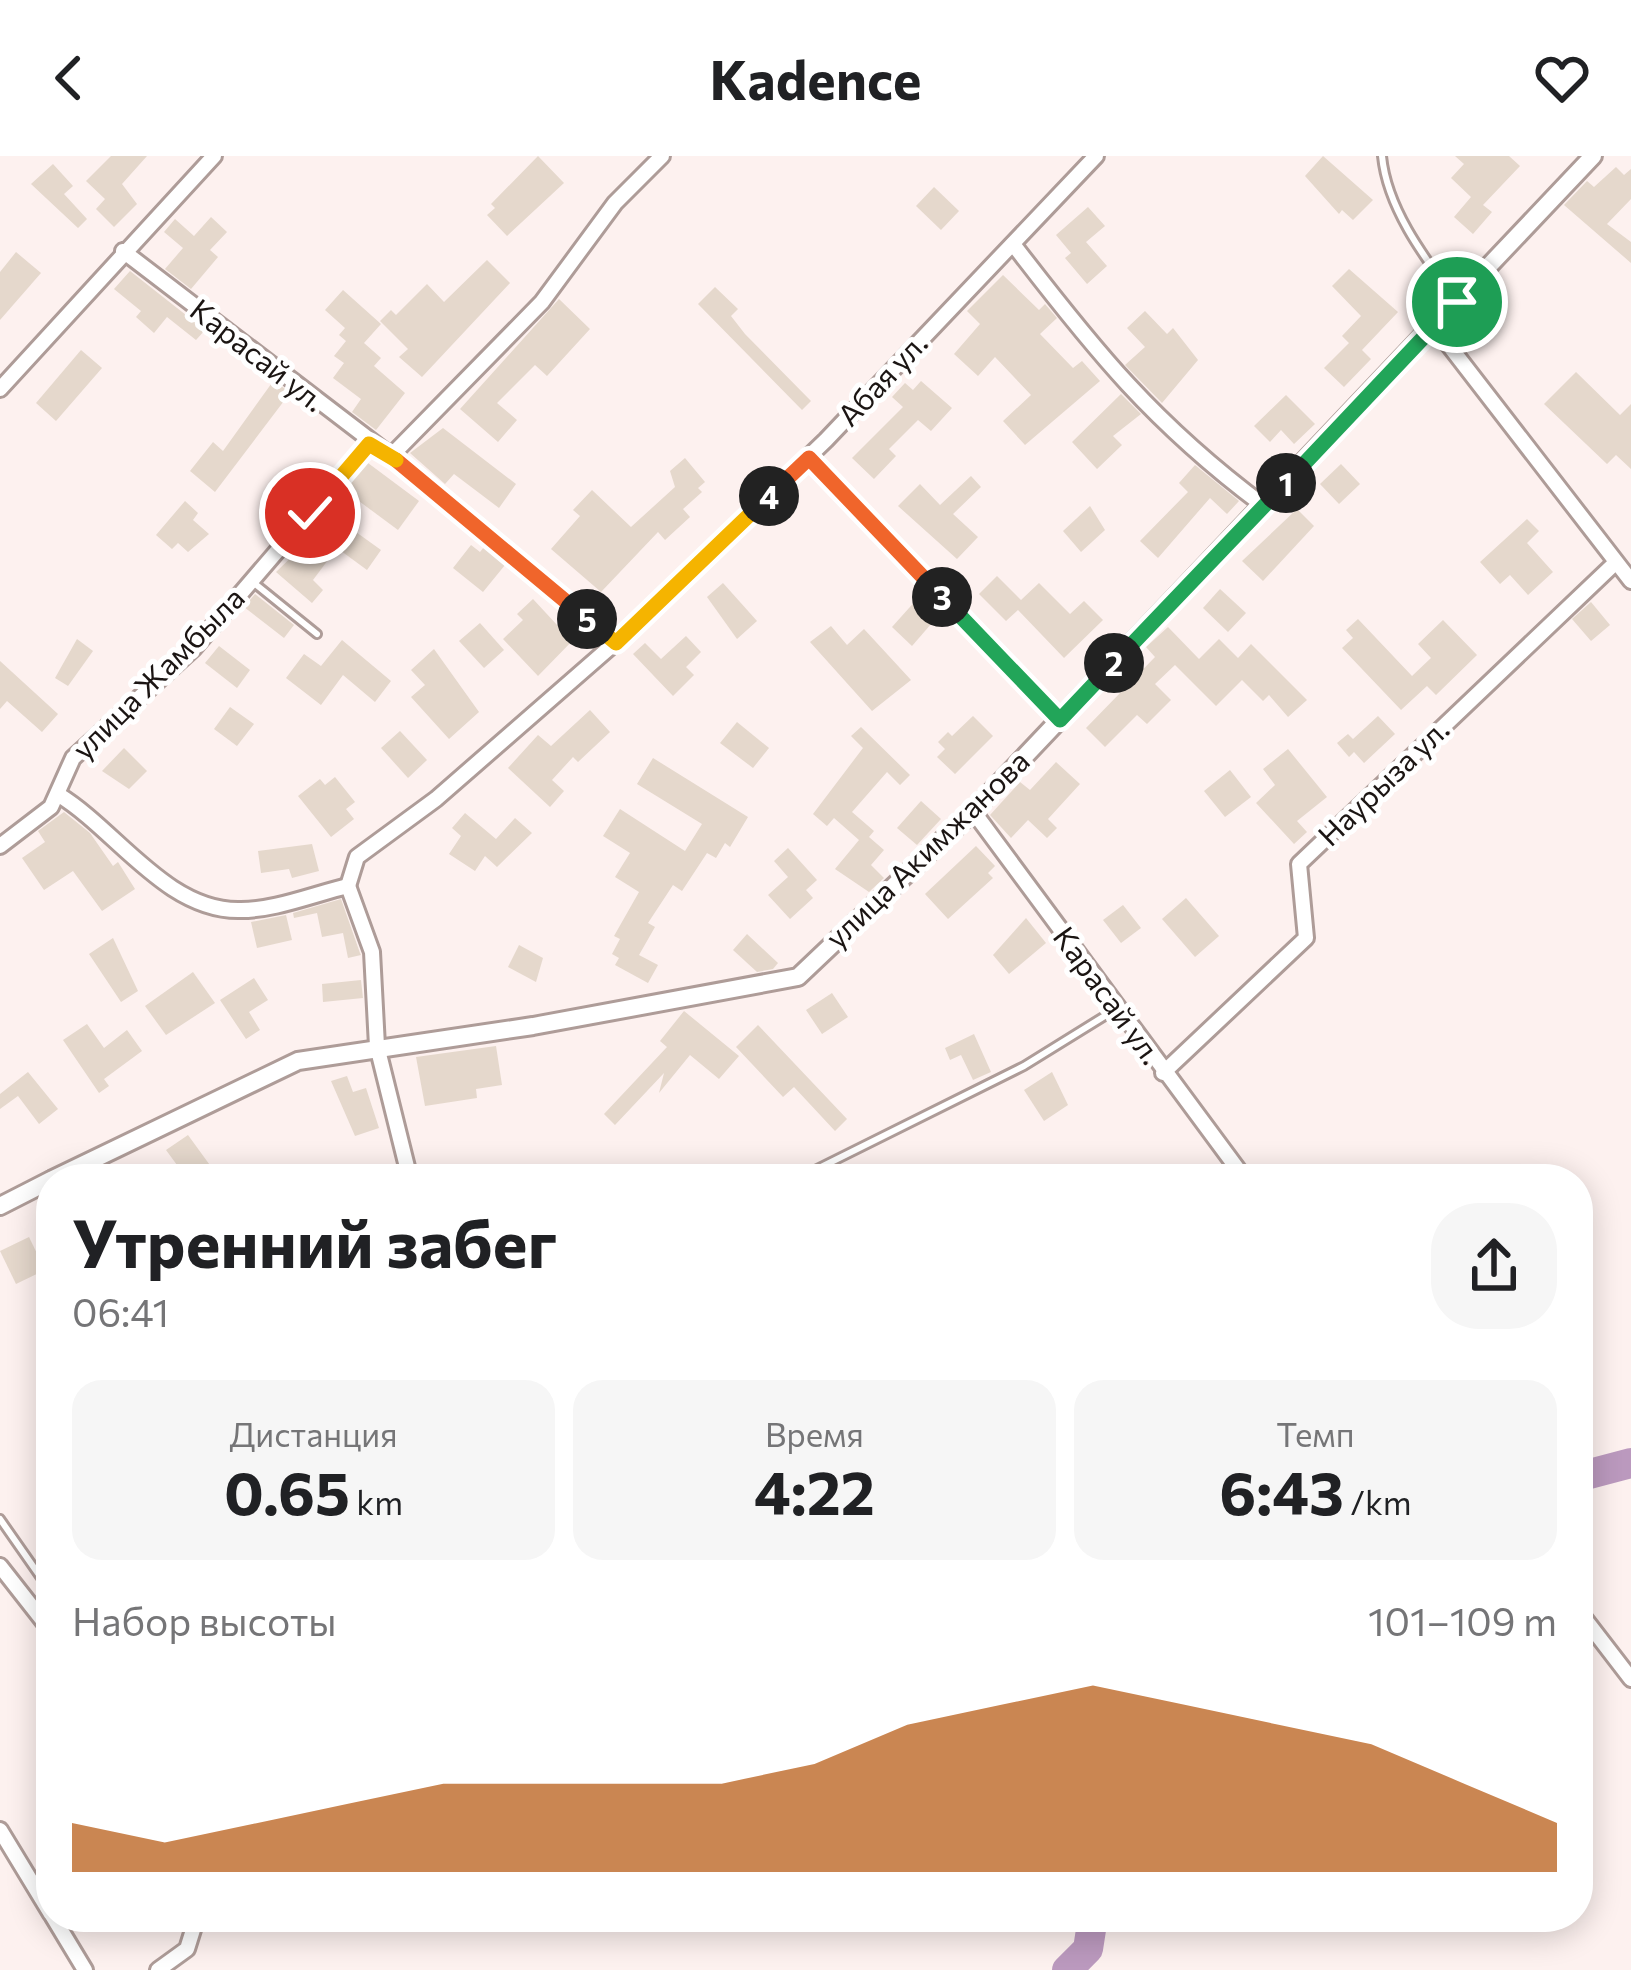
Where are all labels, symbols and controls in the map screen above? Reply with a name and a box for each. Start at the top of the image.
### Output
icon: back [36,45,102,111]
text: Kadence [709,45,922,111]
icon: heart [1529,45,1595,111]
pin [1406,251,1508,353]
icon: arrive [1424,269,1490,335]
street label: Карасай ул. [184,290,333,418]
street label: Абая ул. [829,324,934,433]
pin: 1 [1256,453,1316,513]
pin [259,462,361,564]
text: 1 [1279,462,1293,503]
pin: 4 [739,466,799,526]
text: 4 [759,475,779,516]
icon: check [277,480,343,546]
pin: 3 [912,567,972,627]
text: 3 [932,576,952,617]
street label: улица Жамбыла [63,578,251,766]
pin: 5 [557,589,617,649]
text: 5 [577,598,597,639]
pin: 2 [1084,633,1144,693]
text: 2 [1105,642,1123,683]
street label: Наурыза ул. [1309,710,1455,853]
street label: улица Акимжанова [817,741,1036,955]
street label: Карасай ул. [1047,918,1171,1071]
text: Утренний забег [72,1201,557,1282]
button: share [1431,1203,1557,1329]
text: 06:41 [72,1287,169,1335]
text: Дистанция [230,1413,398,1454]
text: Время [765,1413,864,1454]
text: Темп [1276,1413,1355,1454]
text: 0.65 [224,1454,350,1527]
text: 4:22 [754,1454,875,1527]
text: 6:43 [1219,1454,1344,1527]
text: km [350,1481,403,1522]
text: /km [1344,1481,1412,1522]
text: Набор высоты [72,1596,337,1644]
text: 101–109 m [1368,1596,1557,1644]

